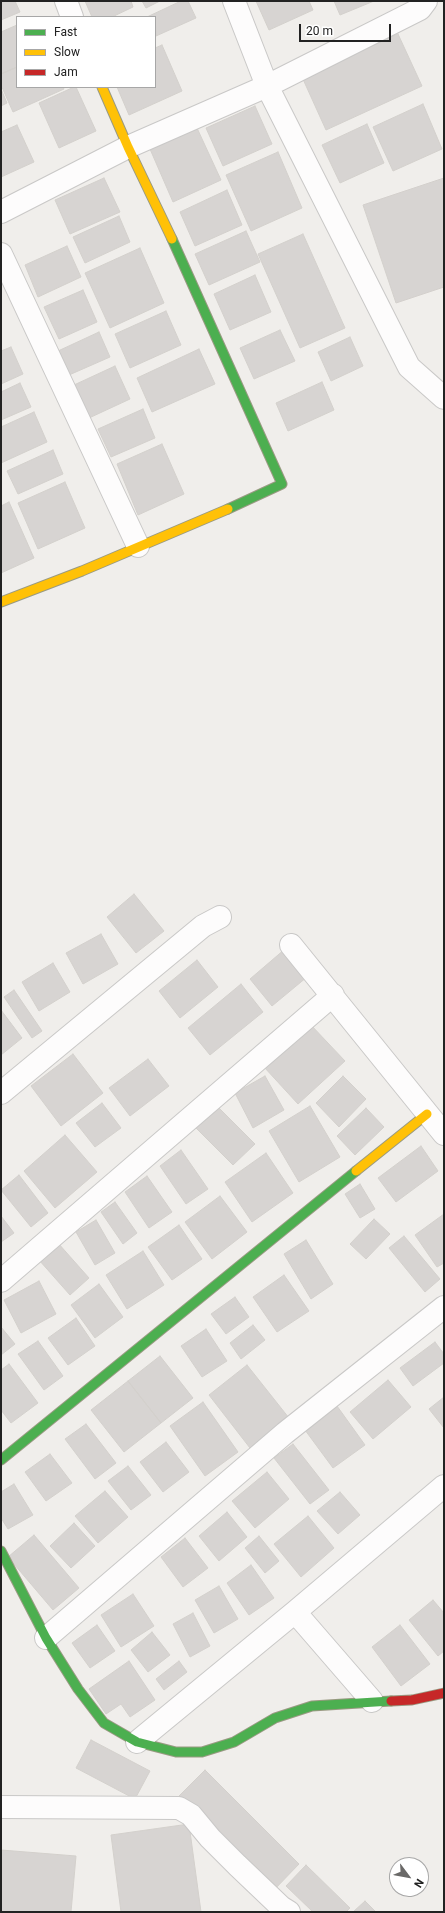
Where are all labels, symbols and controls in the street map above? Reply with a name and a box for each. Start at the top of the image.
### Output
legend [16,16,156,88]
scale bar [301,16,393,42]
text: 20 m [306,24,333,38]
text: Fast [54,25,77,39]
text: Slow [54,45,80,59]
text: Jam [54,65,78,79]
north arrow [389,1857,429,1897]
text: N [411,1876,426,1890]

